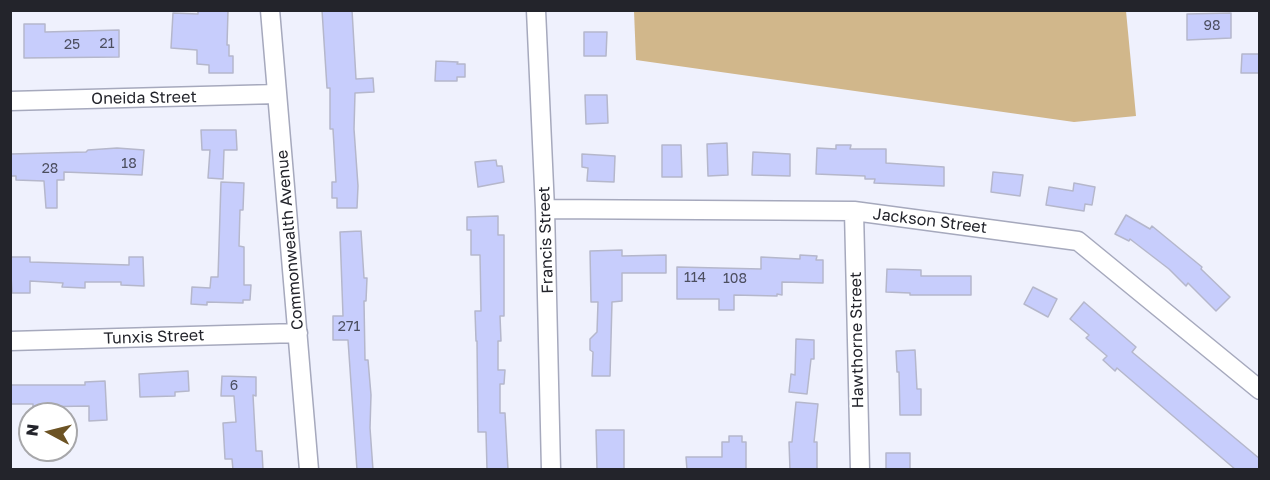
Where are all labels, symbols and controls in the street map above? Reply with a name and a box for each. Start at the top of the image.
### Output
house number: 98 [1203,18,1221,34]
house number: 21 [100,36,114,52]
house number: 25 [64,37,80,53]
street label: Oneida Street [91,87,197,109]
street label: Commonwealth Avenue [273,149,307,331]
house number: 18 [121,156,137,172]
house number: 28 [42,161,58,177]
street label: Francis Street [535,186,557,294]
street label: Jackson Street [872,204,988,238]
house number: 114 [684,270,706,286]
house number: 108 [723,271,747,287]
street label: Hawthorne Street [846,271,868,409]
house number: 271 [338,319,360,335]
street label: Tunxis Street [103,326,205,348]
house number: 6 [230,378,238,394]
north arrow [18,402,78,462]
text: N [21,423,43,437]

